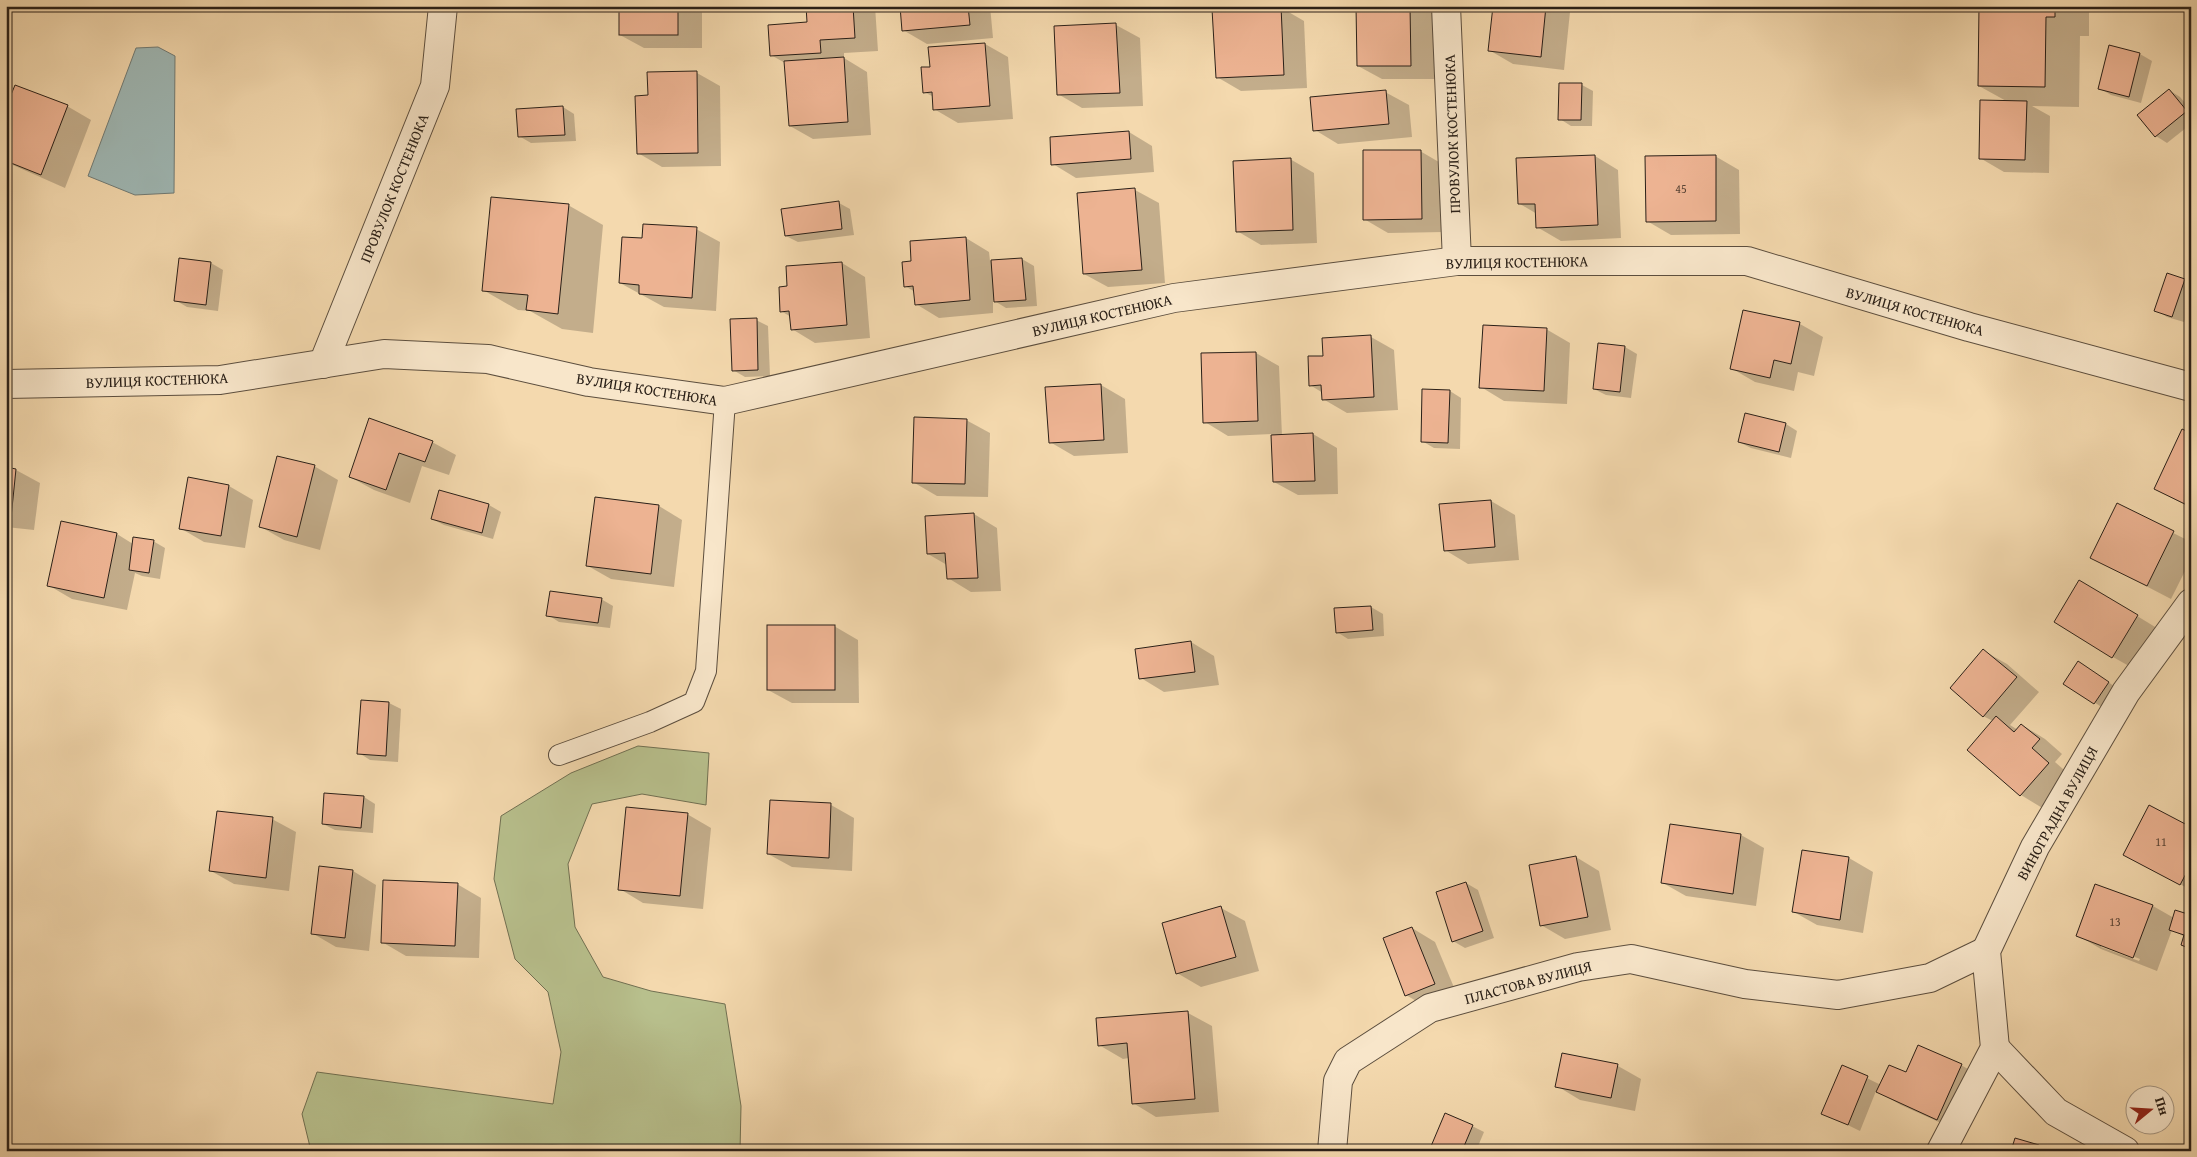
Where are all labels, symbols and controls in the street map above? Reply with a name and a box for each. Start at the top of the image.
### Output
street label: ПРОВУЛОК КОСТЕНЮКА [1439,54,1465,214]
street label: ПРОВУЛОК КОСТЕНЮКА [354,110,434,266]
house number: 45 [1675,180,1687,197]
street label: ВУЛИЦЯ КОСТЕНЮКА [1446,250,1588,274]
street label: ВУЛИЦЯ КОСТЕНЮКА [1844,281,1986,341]
street label: ВУЛИЦЯ КОСТЕНЮКА [1030,289,1174,341]
street label: ВУЛИЦЯ КОСТЕНЮКА [85,367,229,393]
street label: ВУЛИЦЯ КОСТЕНЮКА [575,367,719,411]
street label: ВИНОГРАДНА ВУЛИЦЯ [2012,742,2103,884]
house number: 11 [2155,833,2167,850]
house number: 13 [2109,913,2121,930]
street label: ПЛАСТОВА ВУЛИЦЯ [1462,955,1594,1009]
north arrow [2124,1084,2174,1134]
text: Пн [2150,1094,2175,1118]

